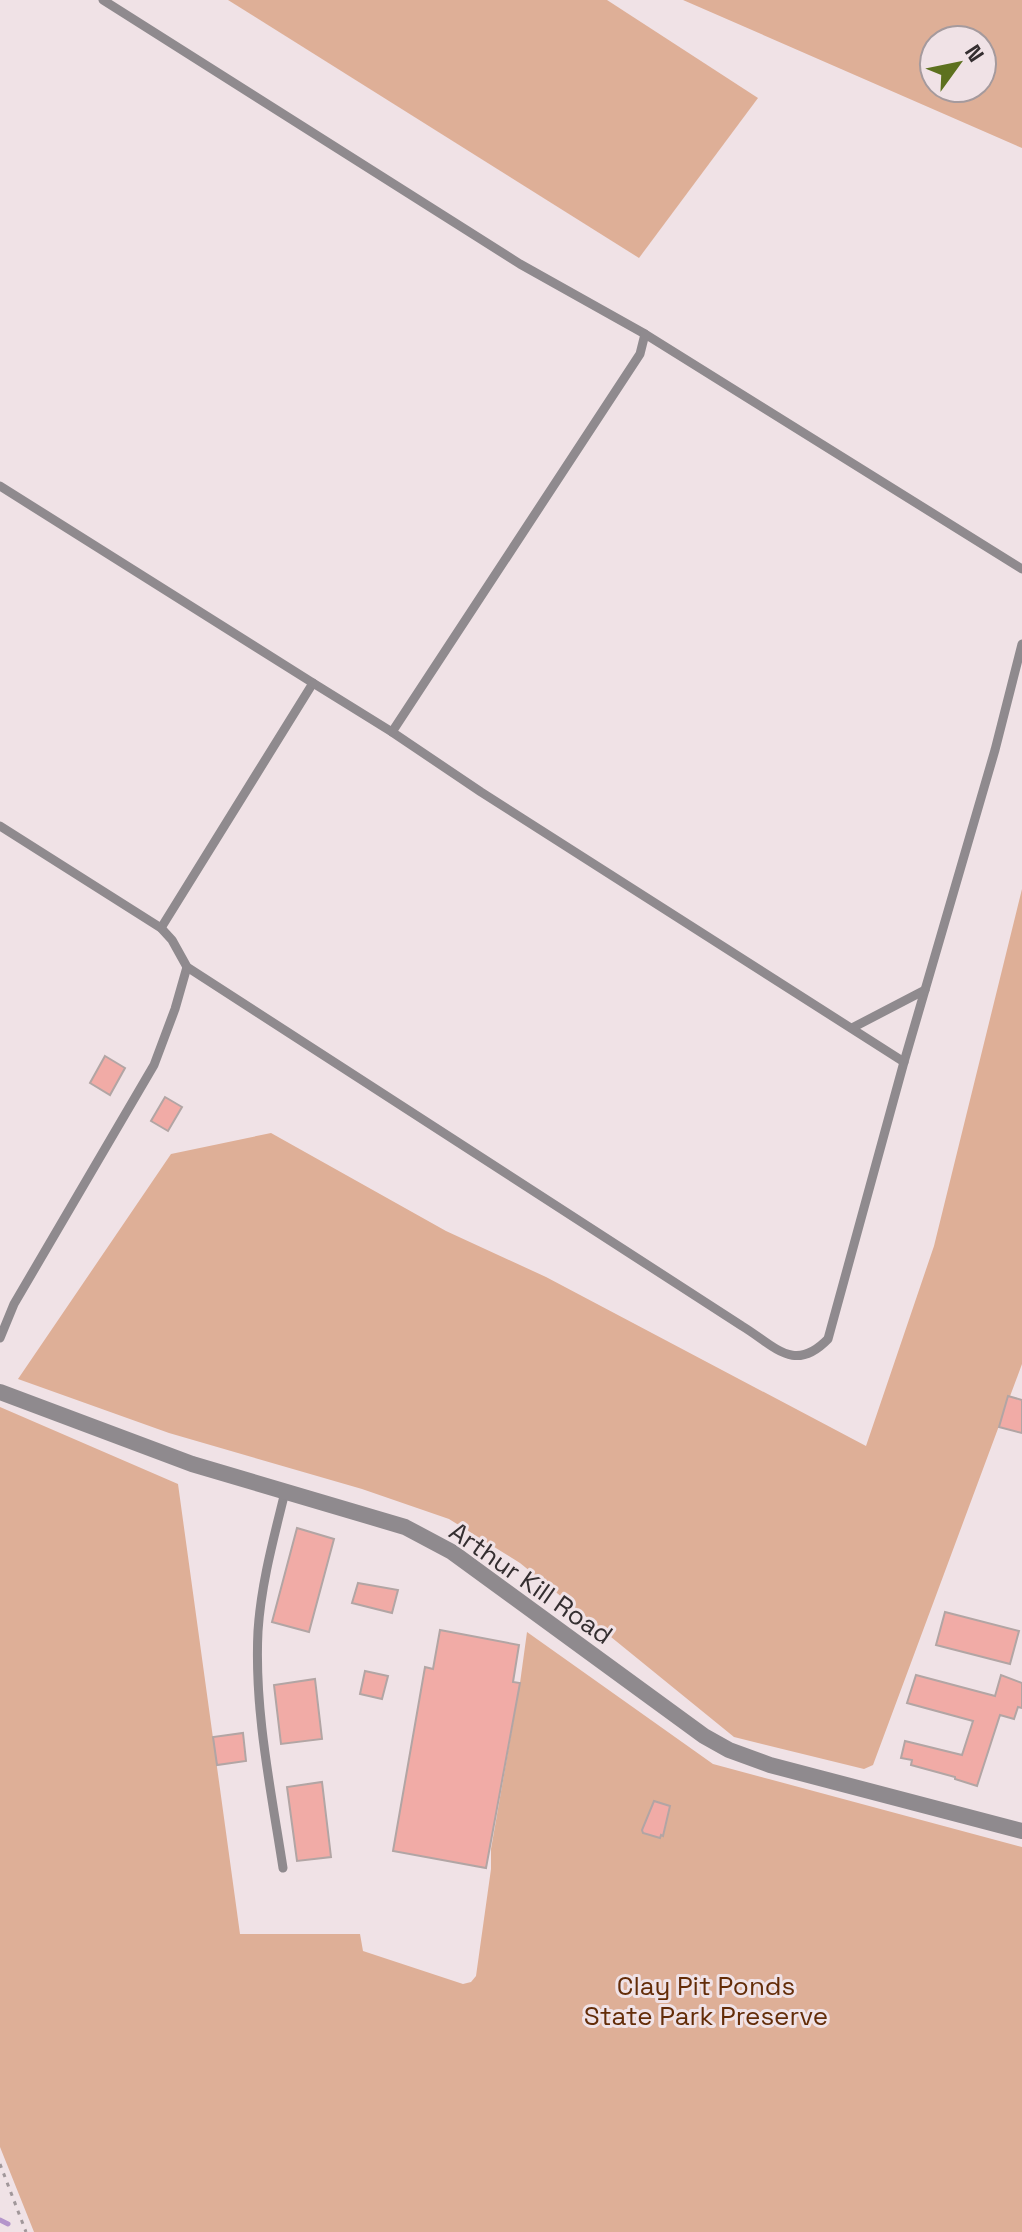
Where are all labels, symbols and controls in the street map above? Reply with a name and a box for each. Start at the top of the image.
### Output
north arrow [918,24,998,104]
text: N [959,39,991,67]
street label: Arthur Kill Road [443,1514,619,1652]
park label: Clay Pit Ponds State Park Preserve [584,1969,828,2033]

